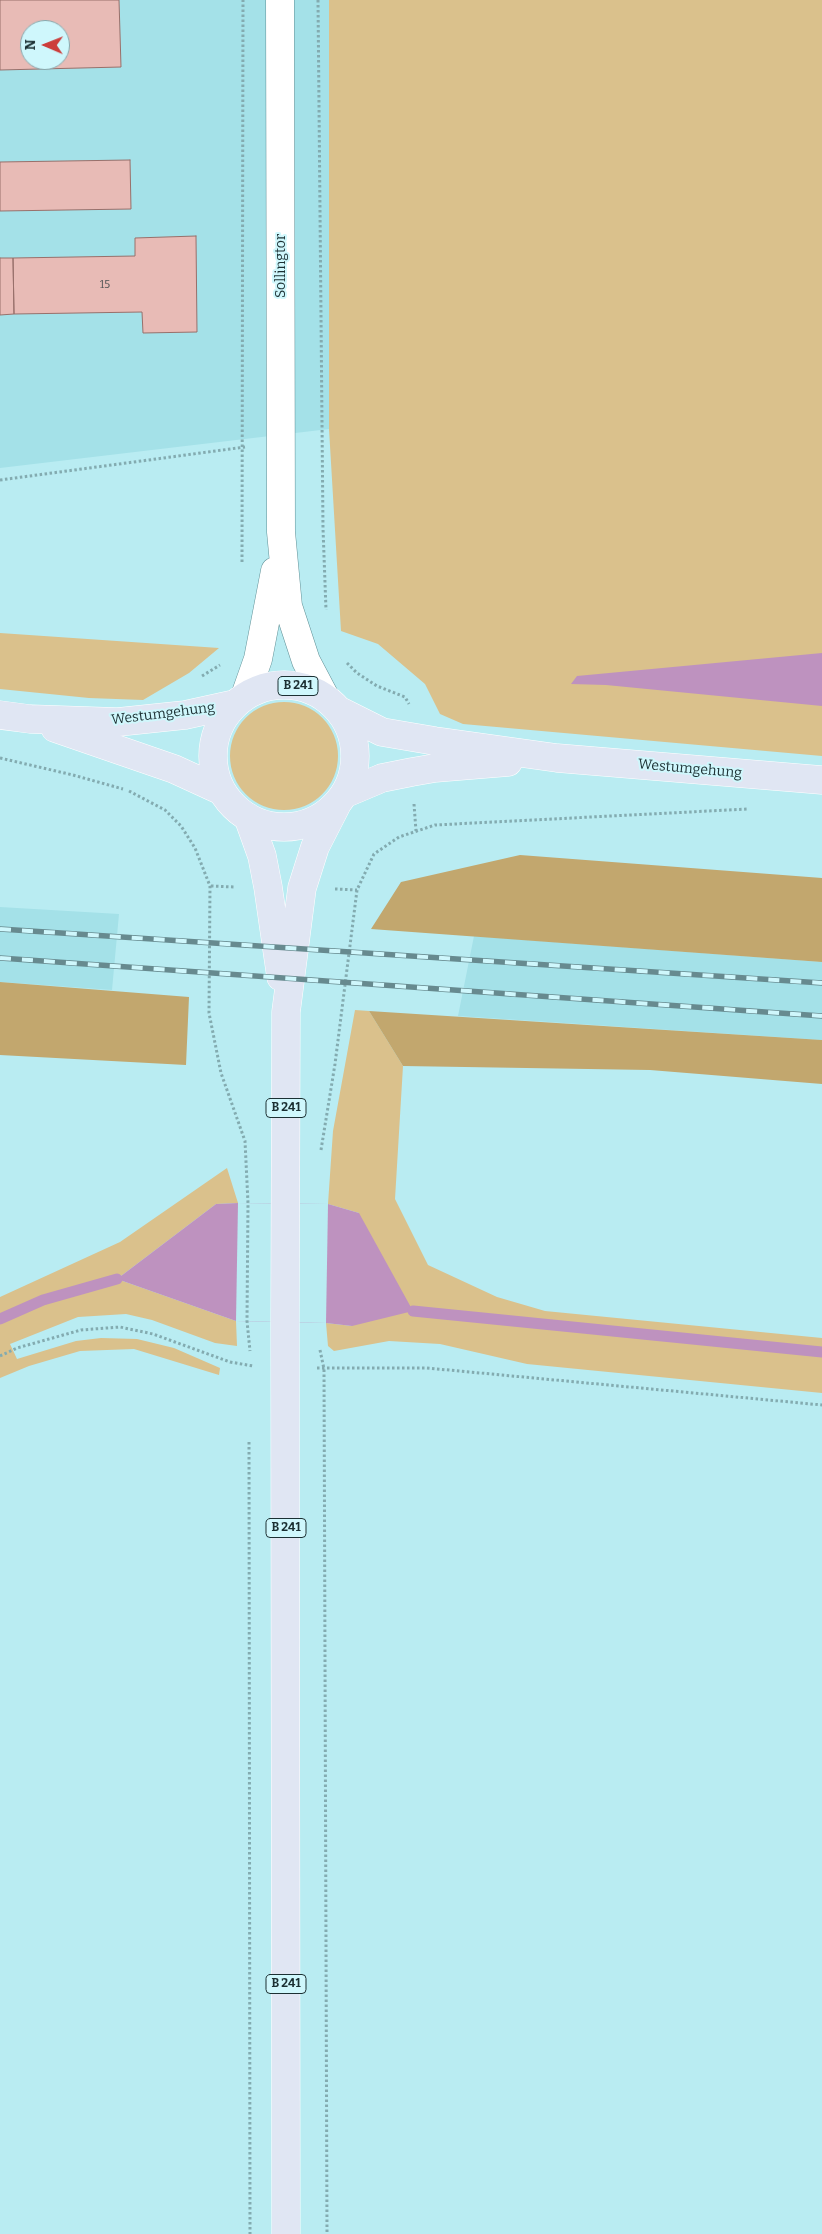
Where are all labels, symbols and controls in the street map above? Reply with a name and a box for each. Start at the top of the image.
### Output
north arrow [20,20,70,70]
text: N [22,39,39,50]
street label: Sollingtor [273,234,289,298]
house number: 15 [100,278,110,292]
road number: B 241 [278,676,318,696]
street label: Westumgehung [110,699,216,729]
street label: Westumgehung [637,756,743,782]
road number: B 241 [266,1098,306,1118]
road number: B 241 [266,1519,306,1538]
road number: B 241 [266,1975,306,1994]

